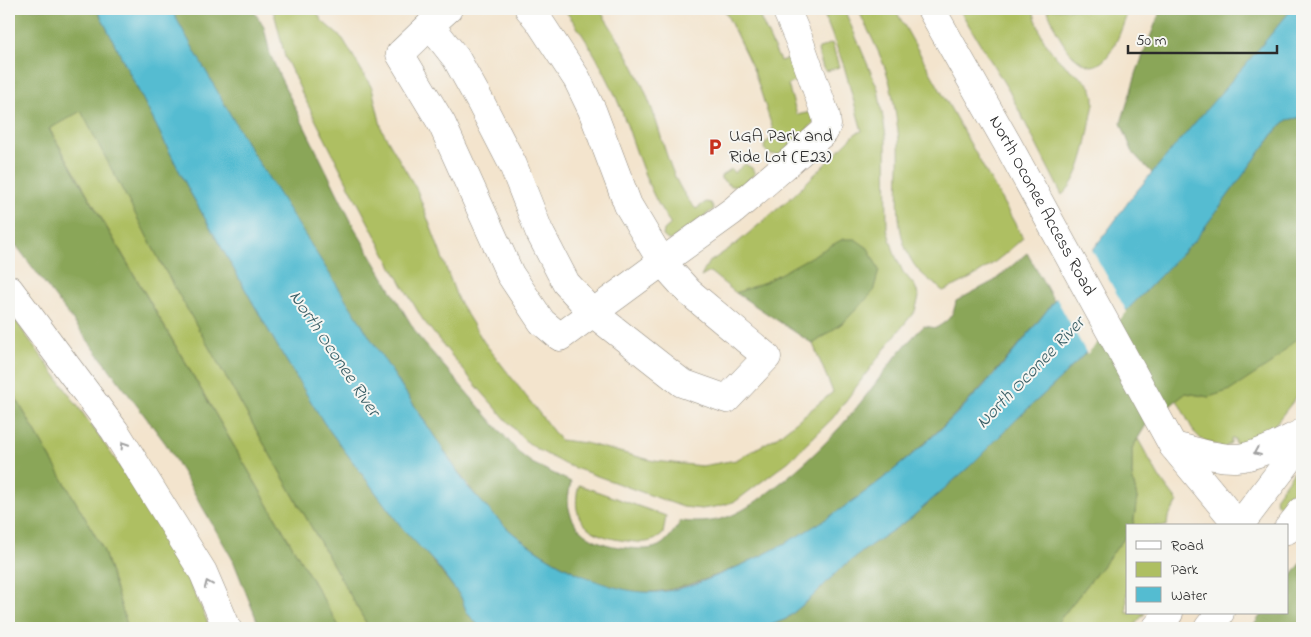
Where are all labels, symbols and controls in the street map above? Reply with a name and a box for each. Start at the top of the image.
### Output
scale bar [1128,22,1277,54]
text: 50 m [1136,30,1167,52]
street label: North Oconee Access Road [981,111,1102,301]
place label: UGA Park and Ride Lot (E23) [729,124,833,171]
parking icon: UGA Park and Ride Lot (E23) [705,137,725,157]
water label: North Oconee River [282,286,387,424]
water label: North Oconee River [970,309,1093,435]
one-way arrow [120,441,130,450]
one-way arrow [1253,446,1262,457]
legend [1126,524,1288,614]
text: Road [1171,535,1204,557]
text: Park [1171,559,1199,581]
one-way arrow [204,580,214,588]
text: Water [1171,585,1207,607]

